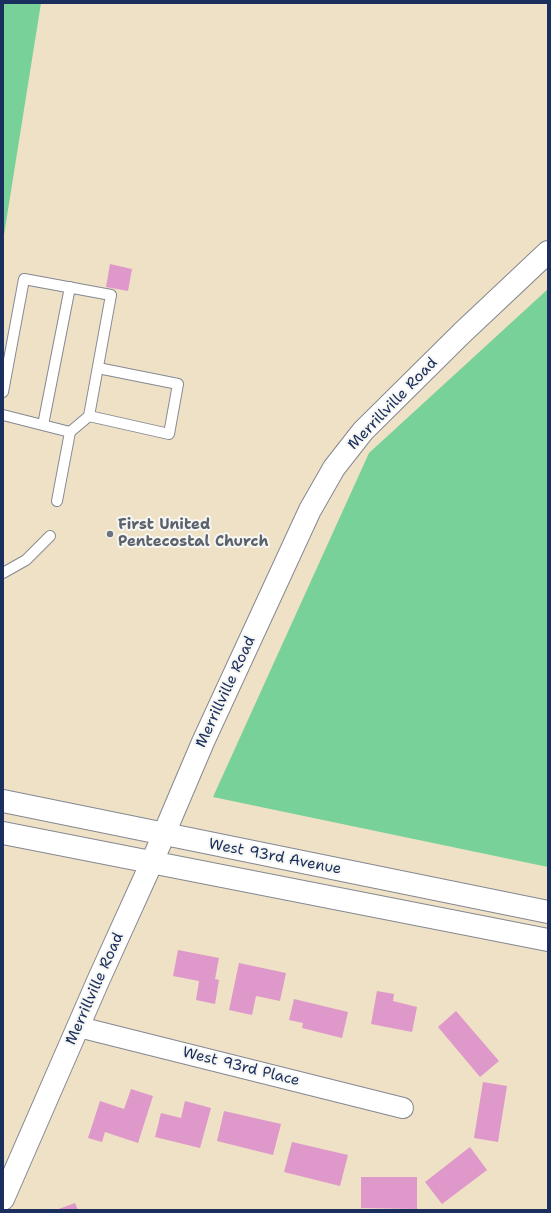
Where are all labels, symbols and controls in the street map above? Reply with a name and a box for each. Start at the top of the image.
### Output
street label: Merrillville Road [345,354,441,454]
place label: First United Pentecostal Church [118,516,268,551]
marker: First United Pentecostal Church [105,529,115,539]
street label: Merrillville Road [192,633,260,751]
street label: West 93rd Avenue [207,835,343,879]
street label: Merrillville Road [62,930,128,1048]
street label: West 93rd Place [181,1044,301,1090]

